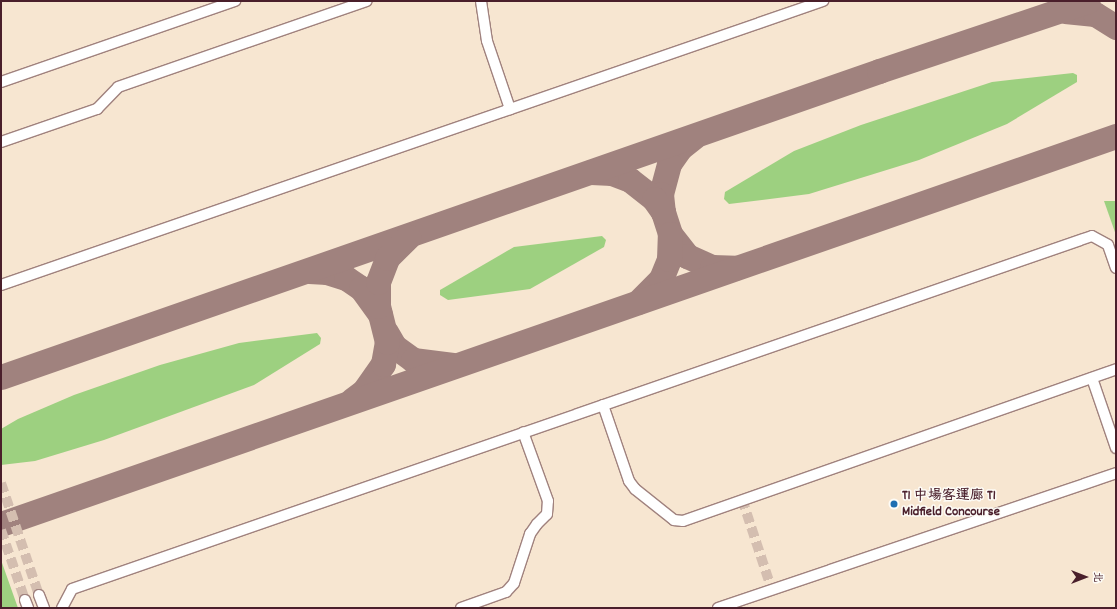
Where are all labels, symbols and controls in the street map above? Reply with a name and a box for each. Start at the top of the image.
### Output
place label: T1 中場客運廊 T1 Midfield Concourse [902,488,1000,520]
marker: T1 中場客運廊 T1 Midfield Concourse [889,499,899,509]
north arrow [1065,557,1105,597]
text: 北 [1089,572,1105,583]

